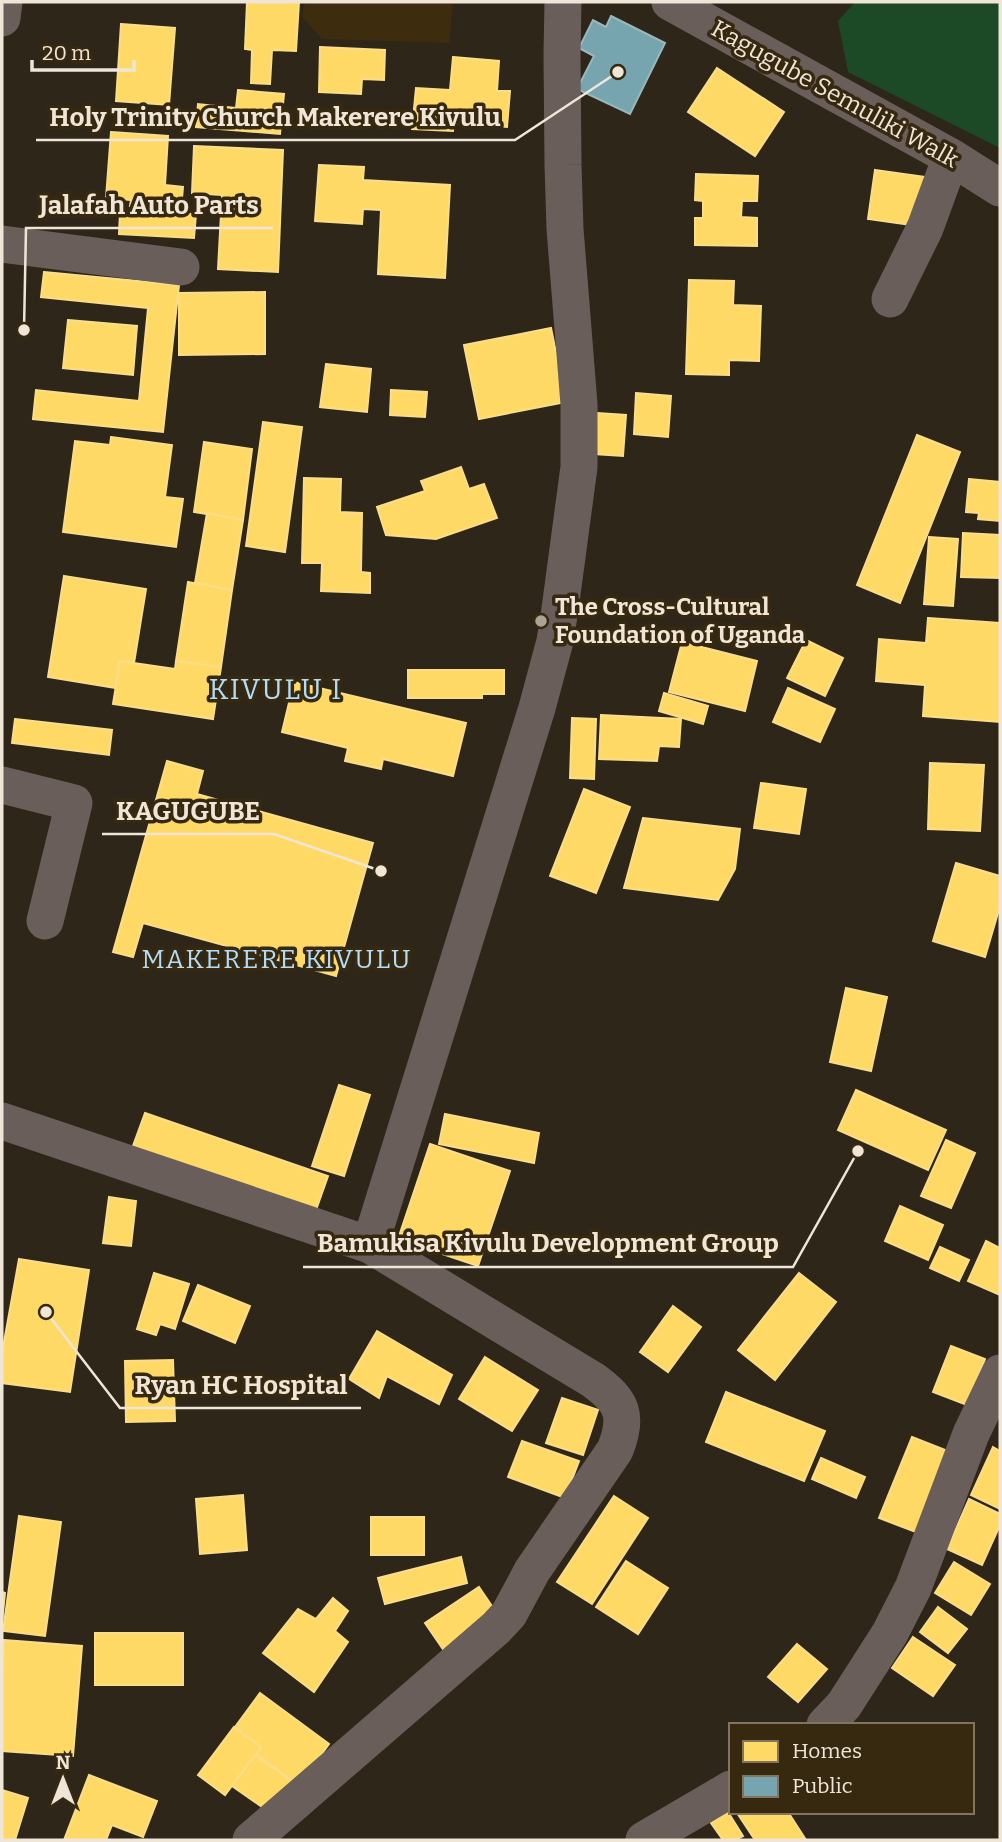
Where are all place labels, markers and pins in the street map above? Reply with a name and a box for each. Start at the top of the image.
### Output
callout: Holy Trinity Church Makerere Kivulu [36,93,515,140]
callout: Jalafah Auto Parts [26,181,273,228]
place label: The Cross-Cultural Foundation of Uganda [555,593,806,649]
marker: The Cross-Cultural Foundation of Uganda [533,613,549,629]
callout: KAGUGUBE [102,787,274,834]
callout: Bamukisa Kivulu Development Group [303,1220,793,1267]
callout: Ryan HC Hospital [120,1361,361,1408]

